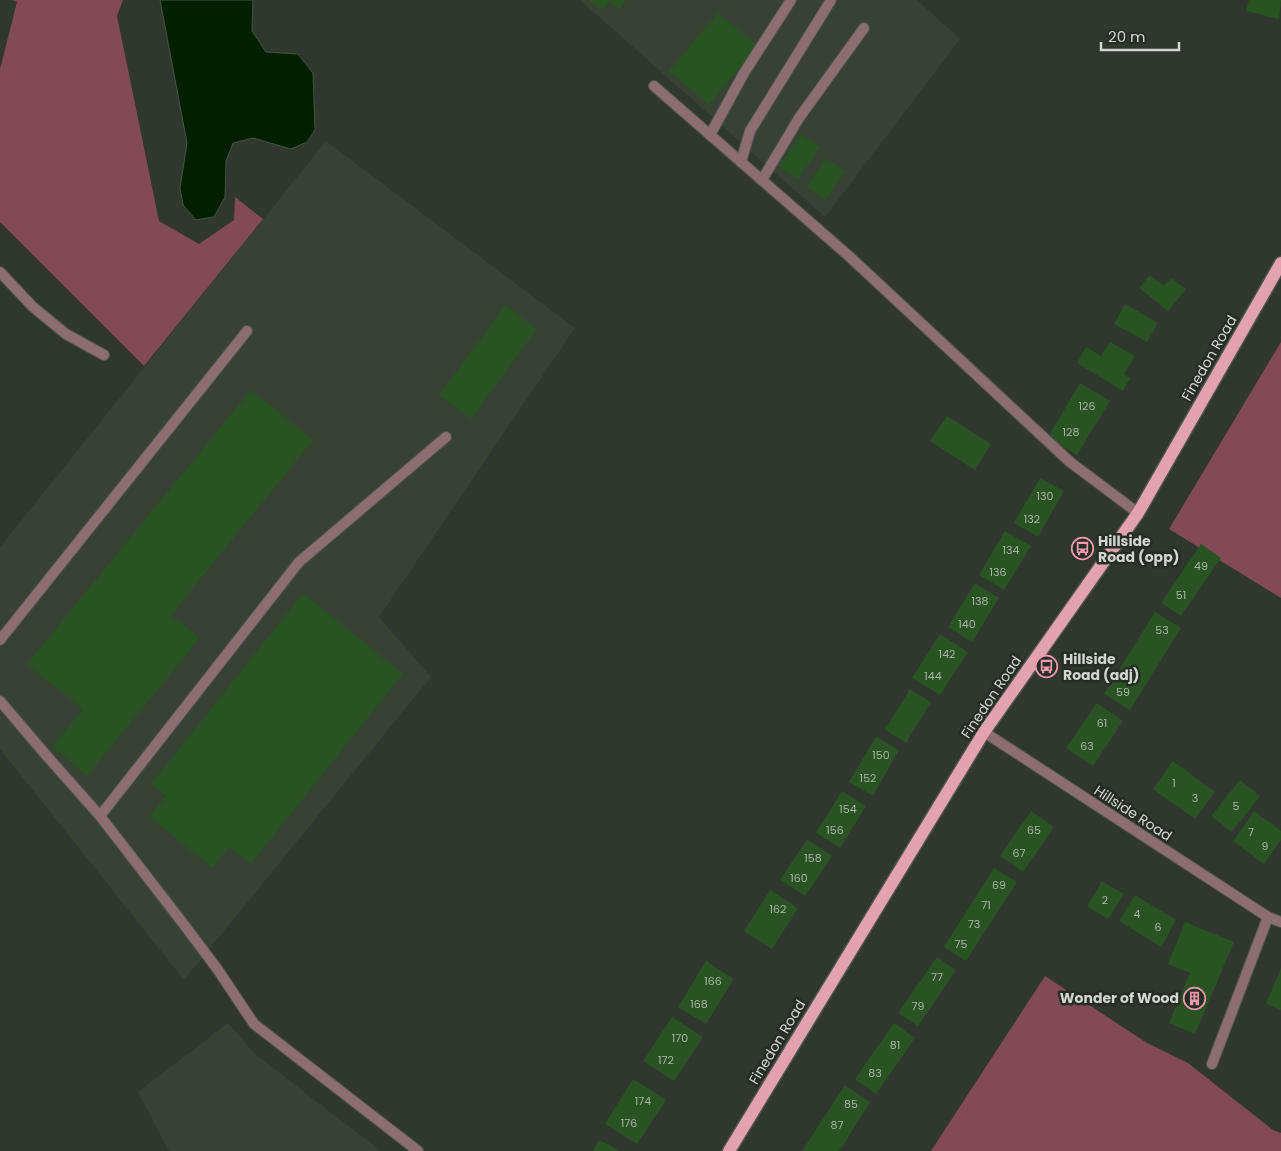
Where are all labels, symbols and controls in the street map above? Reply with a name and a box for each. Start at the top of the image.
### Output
scale bar [1101,20,1178,52]
text: 20 m [1108,26,1146,47]
street label: Finedon Road [1176,312,1242,404]
house number: 126 [1079,398,1095,414]
house number: 128 [1063,424,1079,440]
house number: 130 [1037,488,1054,504]
house number: 132 [1024,511,1040,527]
place label: Hillside Road (opp) [1098,531,1179,567]
bus stop icon: Hillside Road (opp) [1070,537,1094,561]
house number: 134 [1003,542,1020,558]
house number: 49 [1194,558,1208,574]
house number: 136 [990,564,1007,580]
house number: 51 [1176,587,1186,603]
house number: 138 [972,593,989,609]
house number: 140 [958,616,976,632]
house number: 53 [1155,622,1169,638]
house number: 142 [939,646,955,662]
place label: Hillside Road (adj) [1063,649,1140,685]
street label: Finedon Road [956,652,1026,742]
bus stop icon: Hillside Road (adj) [1035,655,1059,679]
house number: 144 [924,668,942,684]
house number: 59 [1116,684,1130,700]
house number: 61 [1097,715,1107,731]
house number: 63 [1080,738,1094,754]
house number: 150 [872,747,890,763]
house number: 152 [860,770,876,786]
house number: 1 [1172,775,1176,791]
street label: Hillside Road [1090,780,1176,846]
house number: 3 [1192,790,1198,806]
house number: 5 [1233,798,1240,814]
house number: 154 [839,801,857,817]
house number: 156 [826,822,844,838]
house number: 65 [1027,822,1041,838]
house number: 7 [1248,824,1254,840]
house number: 9 [1262,838,1269,854]
house number: 67 [1013,845,1026,861]
house number: 158 [804,850,822,866]
house number: 160 [790,870,808,886]
house number: 69 [992,877,1006,893]
house number: 2 [1102,892,1108,908]
house number: 71 [981,897,991,913]
house number: 162 [770,901,786,917]
house number: 4 [1134,906,1141,922]
house number: 73 [968,916,980,932]
house number: 6 [1155,919,1162,935]
house number: 75 [955,936,968,952]
house number: 77 [931,969,943,985]
house number: 166 [704,973,722,989]
building icon: Wonder of Wood [1183,986,1207,1010]
place label: Wonder of Wood [1060,988,1179,1008]
house number: 168 [690,996,708,1012]
street label: Finedon Road [744,996,810,1088]
house number: 79 [912,998,925,1014]
house number: 170 [672,1030,688,1046]
house number: 81 [890,1037,900,1053]
house number: 172 [658,1052,674,1068]
house number: 83 [868,1065,882,1081]
house number: 174 [635,1093,651,1109]
house number: 85 [844,1096,858,1112]
house number: 176 [621,1115,637,1131]
house number: 87 [831,1117,843,1133]

